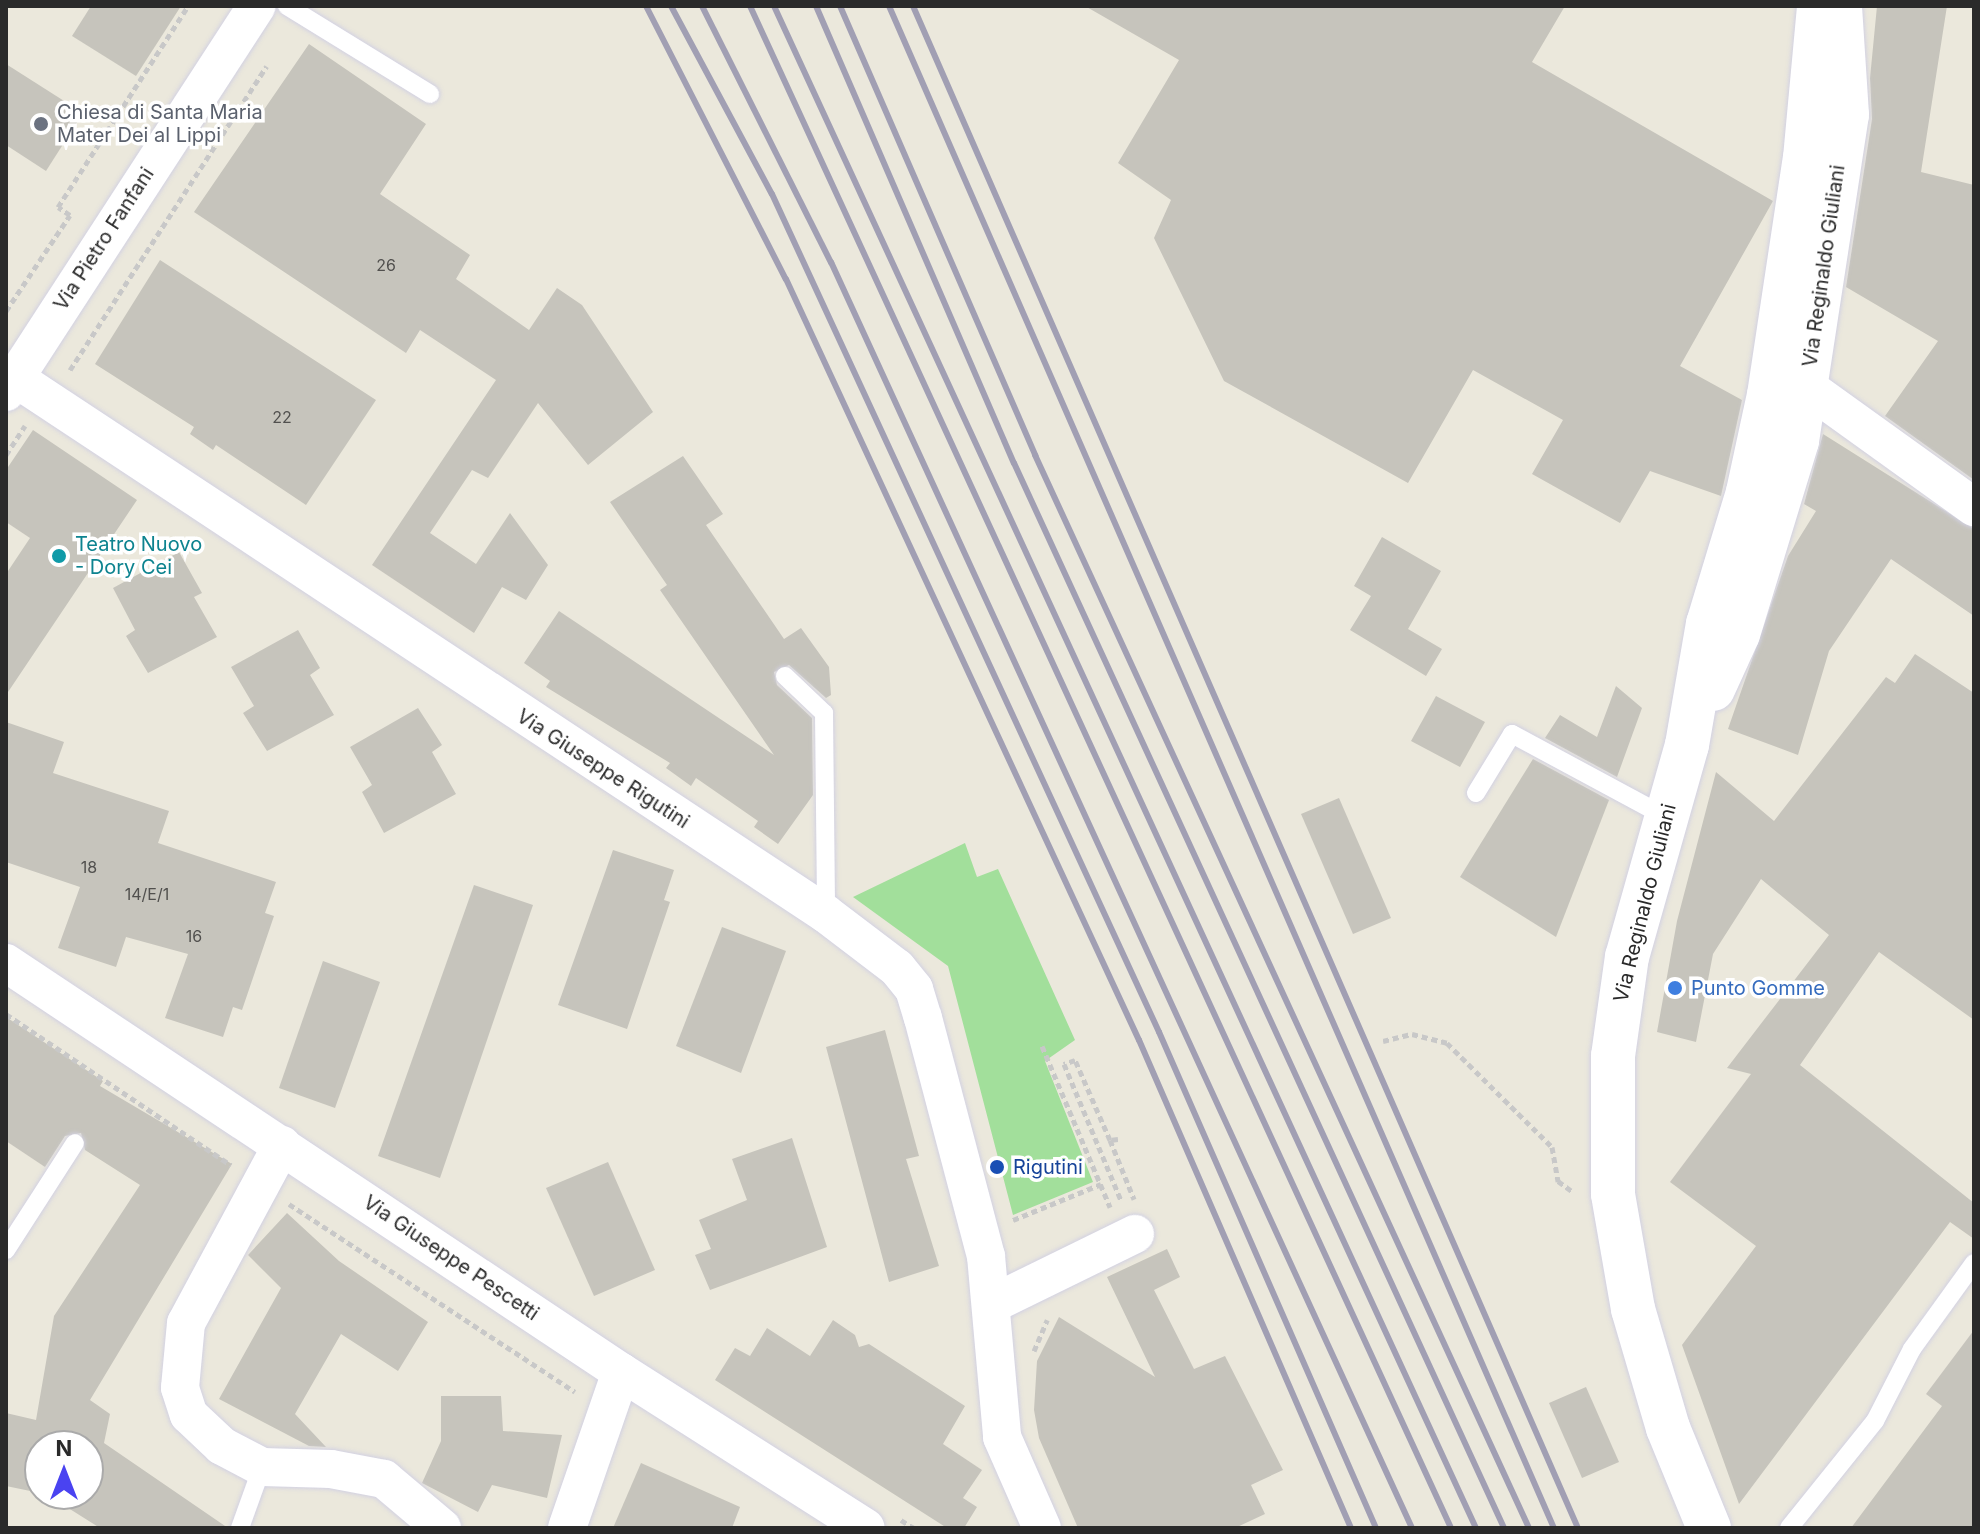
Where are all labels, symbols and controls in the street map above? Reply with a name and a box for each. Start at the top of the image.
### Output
place label: Chiesa di Santa Maria Mater Dei al Lippi [57,100,263,147]
marker: Chiesa di Santa Maria Mater Dei al Lippi [32,115,50,133]
street label: Via Pietro Fanfani [49,163,159,315]
street label: Via Reginaldo Giuliani [1798,163,1850,369]
house number: 26 [376,255,396,275]
house number: 22 [272,407,292,427]
place label: Teatro Nuovo - Dory Cei [75,532,202,579]
marker: Teatro Nuovo - Dory Cei [50,547,68,565]
street label: Via Giuseppe Rigutini [512,704,694,834]
street label: Via Reginaldo Giuliani [1609,801,1681,1005]
house number: 18 [81,857,97,877]
house number: 14/E/1 [125,884,169,904]
house number: 16 [186,926,202,946]
place label: Punto Gomme [1691,976,1825,1000]
marker: Punto Gomme [1666,979,1684,997]
place label: Rigutini [1013,1155,1083,1179]
marker: Rigutini [988,1158,1006,1176]
street label: Via Giuseppe Pescetti [359,1190,543,1326]
north arrow [24,1430,104,1510]
text: N [56,1435,72,1461]

